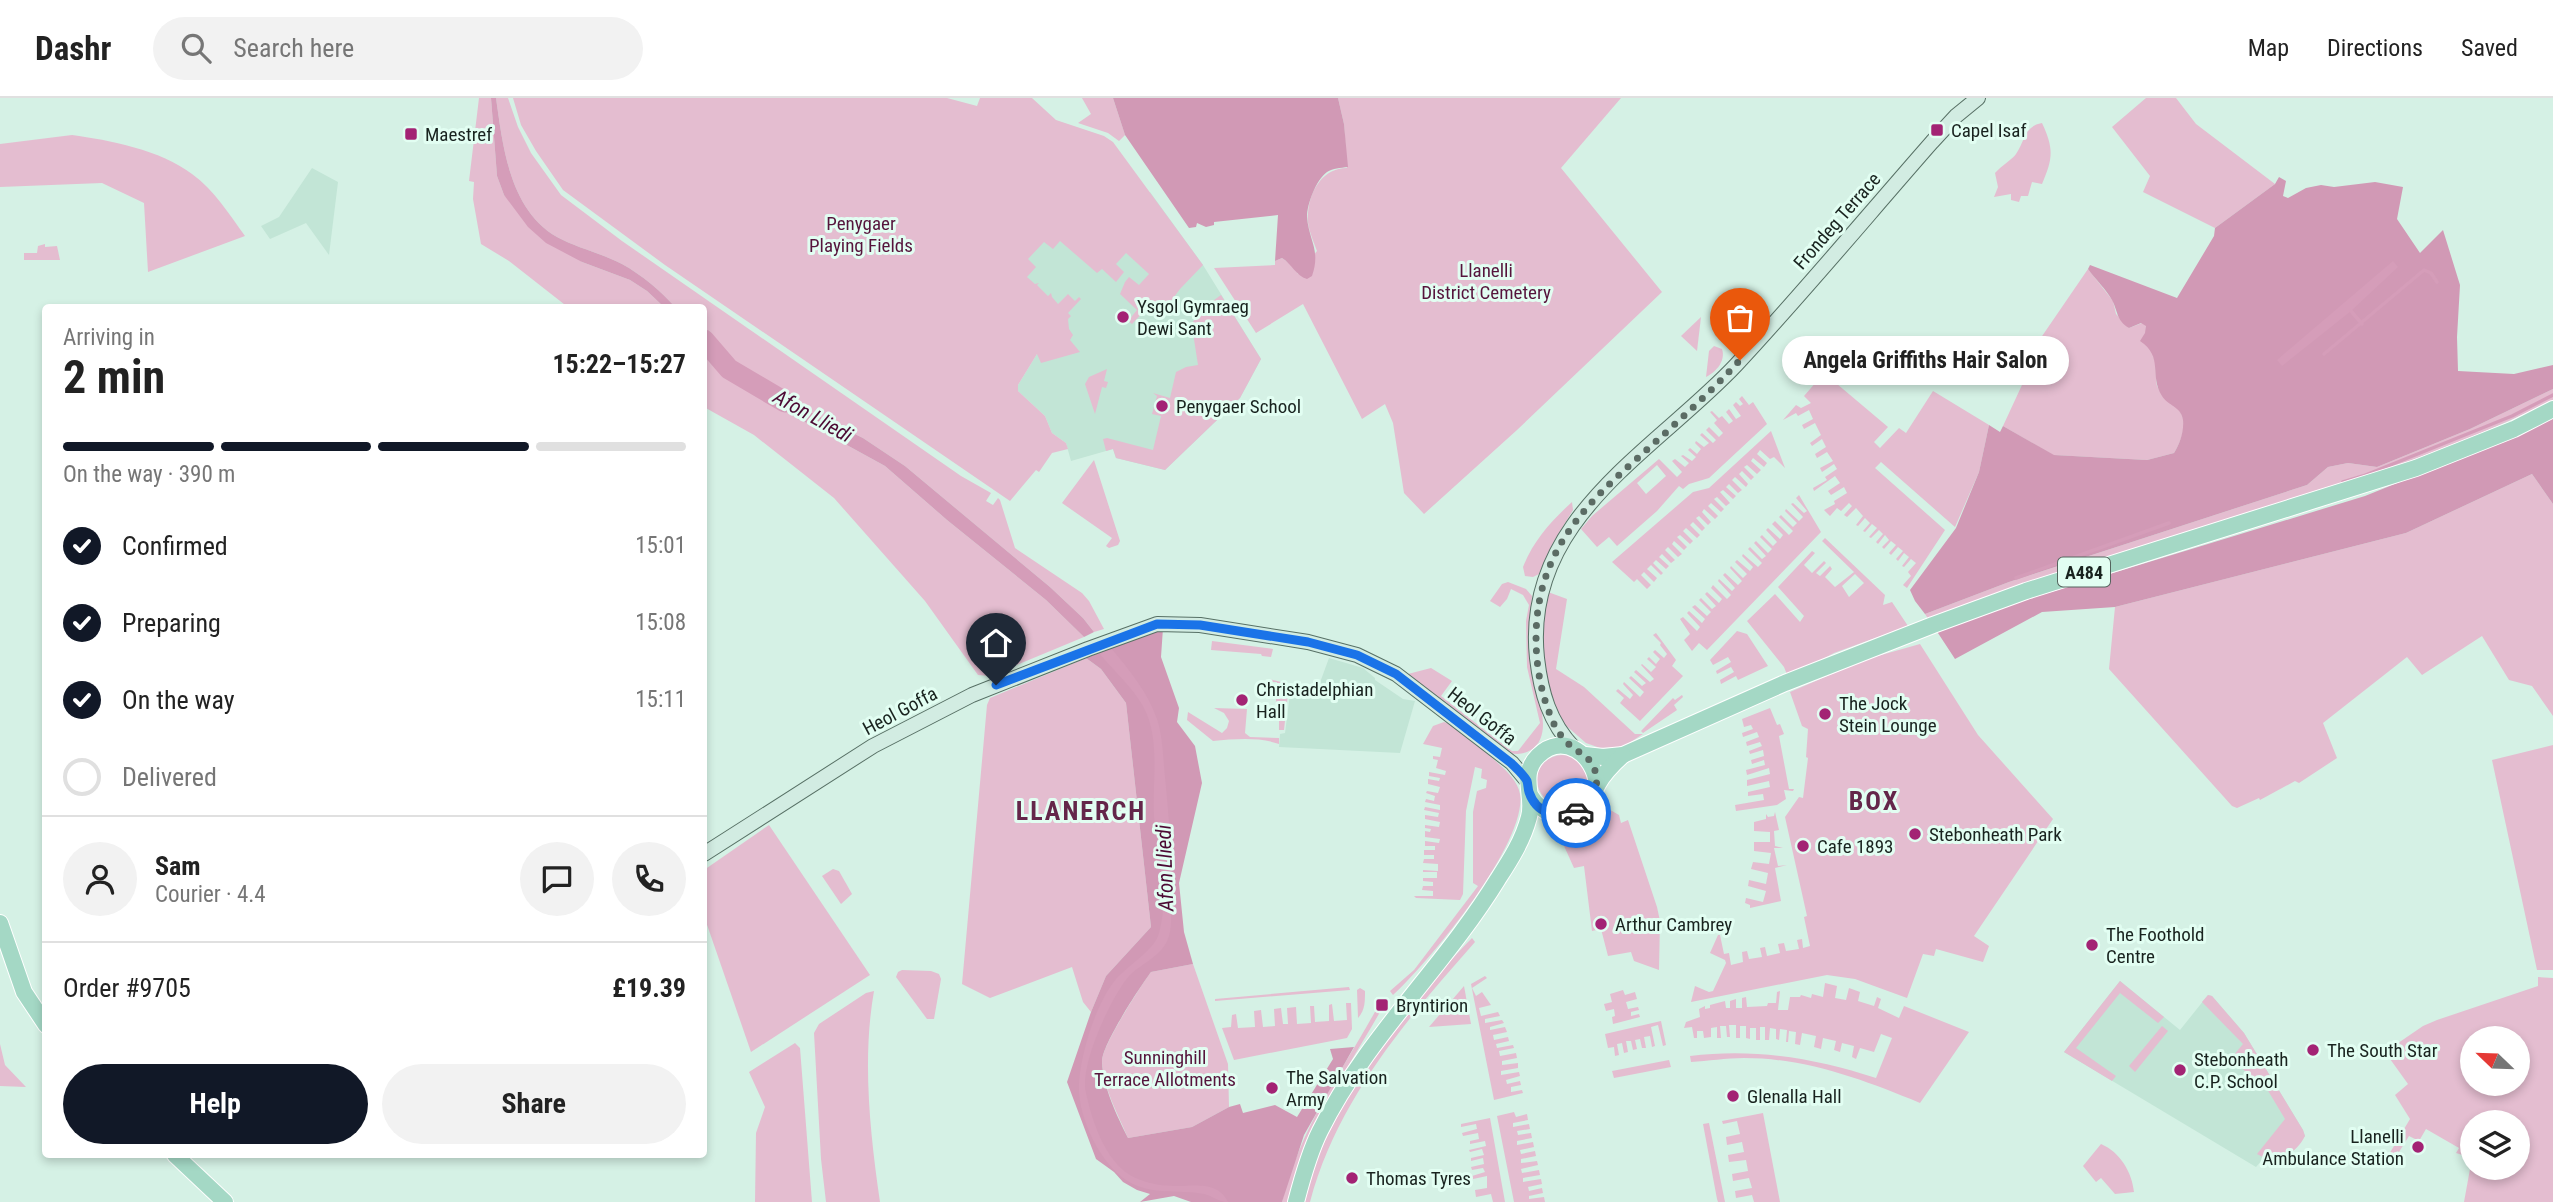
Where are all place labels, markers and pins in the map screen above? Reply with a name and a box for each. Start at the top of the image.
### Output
place label: Capel Isaf [1951,119,2026,142]
marker: Capel Isaf [1929,122,1945,138]
place label: Maestref [425,123,492,146]
marker: Maestref [403,126,419,142]
pin [1710,288,1770,360]
place label: Ysgol Gymraeg Dewi Sant [1137,295,1249,340]
marker: Ysgol Gymraeg Dewi Sant [1115,309,1131,325]
callout: Angela Griffiths Hair Salon [1782,336,2069,384]
place label: Penygaer School [1176,395,1301,418]
marker: Penygaer School [1154,398,1170,414]
pin [966,613,1026,685]
place label: Christadelphian Hall [1256,678,1373,723]
marker: Christadelphian Hall [1234,692,1250,708]
place label: The Jock Stein Lounge [1839,692,1937,737]
marker: The Jock Stein Lounge [1817,706,1833,722]
place label: Stebonheath Park [1929,823,2062,846]
marker: Stebonheath Park [1907,826,1923,842]
place label: Cafe 1893 [1817,835,1893,858]
marker: Cafe 1893 [1795,838,1811,854]
place label: Arthur Cambrey [1615,913,1732,936]
marker: Arthur Cambrey [1593,916,1609,932]
place label: The Foothold Centre [2106,923,2204,968]
marker: The Foothold Centre [2084,937,2100,953]
place label: Bryntirion [1396,994,1468,1017]
marker: Bryntirion [1374,997,1390,1013]
place label: The South Star [2327,1039,2438,1062]
marker: The South Star [2305,1042,2321,1058]
place label: Stebonheath C.P. School [2194,1048,2288,1093]
marker: Stebonheath C.P. School [2172,1062,2188,1078]
place label: The Salvation Army [1286,1066,1387,1111]
marker: The Salvation Army [1264,1080,1280,1096]
place label: Glenalla Hall [1747,1085,1842,1108]
marker: Glenalla Hall [1725,1088,1741,1104]
place label: Llanelli Ambulance Station [2262,1125,2404,1170]
marker: Llanelli Ambulance Station [2410,1139,2426,1155]
place label: Thomas Tyres [1366,1167,1471,1190]
marker: Thomas Tyres [1344,1170,1360,1186]

